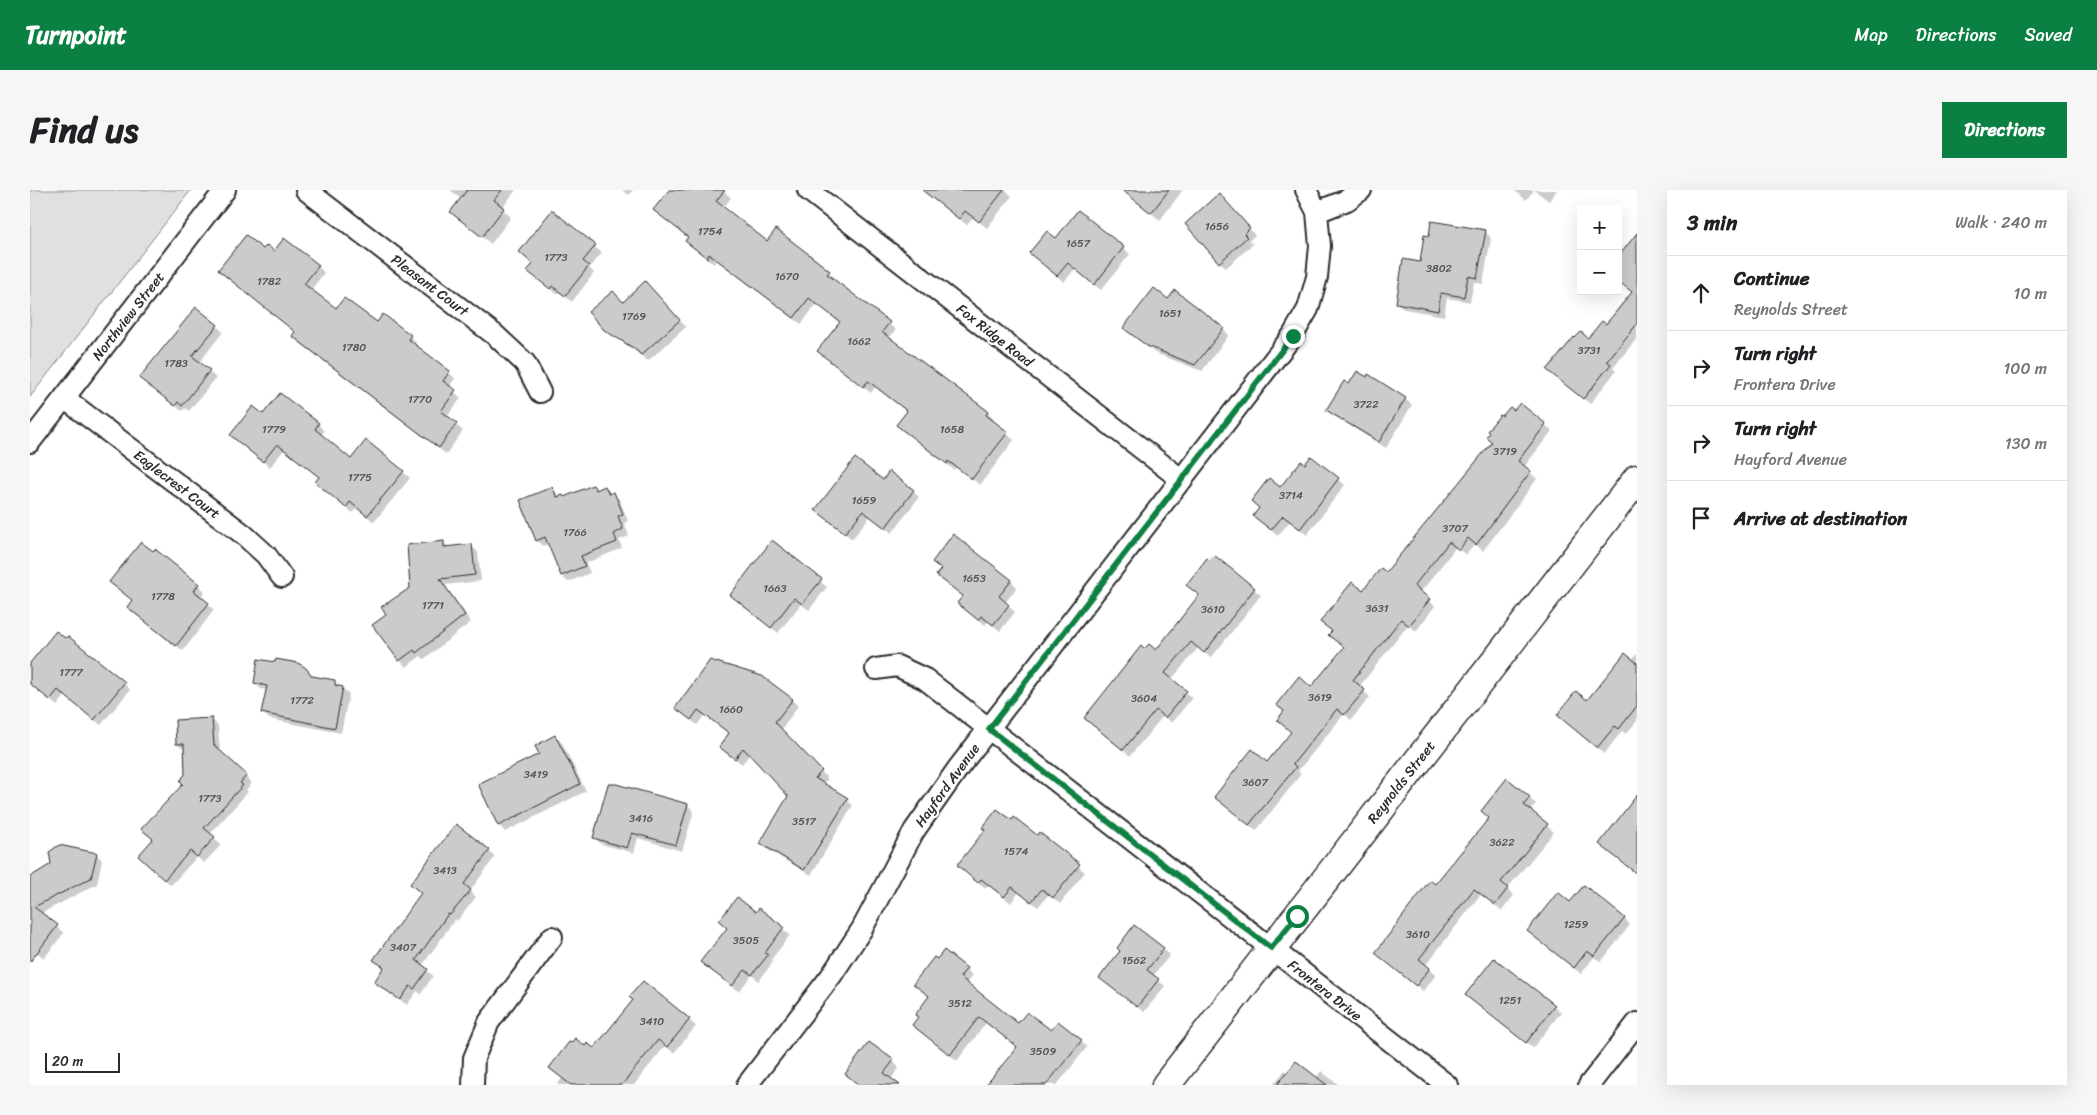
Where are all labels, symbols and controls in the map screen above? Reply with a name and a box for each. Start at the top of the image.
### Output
text: Turnpoint [25,14,127,56]
text: Map [1855,19,1888,51]
text: Directions [1916,19,1997,51]
text: Saved [2025,19,2072,51]
text: Find us [30,99,138,161]
button: Directions [1942,102,2067,158]
text: 3 min [1687,204,1737,242]
map controls [1577,205,1622,295]
button: + [1577,205,1622,250]
text: Walk · 240 m [1955,208,2047,237]
house number: 1656 [1205,217,1229,236]
house number: 1754 [698,222,722,241]
house number: 1657 [1066,234,1091,253]
street label: Pleasant Court [385,248,475,324]
house number: 1773 [544,248,568,267]
button: − [1577,250,1622,295]
house number: 3802 [1426,259,1453,278]
text: Continue [1734,262,1810,295]
street label: Northview Street [86,266,171,366]
house number: 1670 [775,267,799,286]
house number: 1782 [257,272,282,291]
icon: ahead [1687,279,1715,307]
text: 10 m [2014,279,2047,308]
text: Reynolds Street [1734,295,1848,324]
street label: Fox Ridge Road [951,297,1040,375]
house number: 1651 [1159,304,1181,323]
house number: 1769 [622,307,646,326]
route end [1282,325,1305,348]
house number: 1662 [847,332,871,351]
text: Turn right [1734,337,1816,370]
house number: 1780 [342,338,366,357]
house number: 3731 [1577,341,1601,360]
house number: 1783 [164,354,188,373]
icon: right [1687,354,1715,382]
text: 100 m [2003,354,2047,383]
text: Frontera Drive [1734,370,1836,399]
house number: 1770 [408,390,432,409]
house number: 3722 [1353,395,1379,414]
text: Turn right [1734,412,1816,445]
house number: 1779 [262,420,286,439]
house number: 1658 [940,420,965,439]
icon: right [1687,429,1715,457]
text: 130 m [2005,429,2047,458]
house number: 3719 [1493,442,1517,461]
street label: Eaglecrest Court [128,443,226,526]
text: Hayford Avenue [1734,445,1847,474]
house number: 1775 [348,468,372,487]
house number: 3714 [1279,486,1303,505]
house number: 1659 [852,491,876,510]
text: Arrive at destination [1734,502,1907,535]
icon: arrive [1687,504,1715,532]
house number: 3707 [1442,519,1468,538]
house number: 1766 [563,523,587,542]
house number: 1653 [962,569,986,588]
house number: 1663 [763,579,787,598]
house number: 1778 [151,587,175,606]
house number: 1771 [422,596,444,615]
house number: 3631 [1365,599,1389,618]
house number: 3610 [1201,600,1225,619]
house number: 1777 [59,663,83,682]
house number: 3619 [1308,688,1332,707]
house number: 3604 [1131,689,1157,708]
house number: 1772 [290,691,314,710]
house number: 1660 [719,700,743,719]
street label: Reynolds Street [1361,735,1442,829]
street label: Hayford Avenue [908,738,987,833]
house number: 3419 [524,765,548,784]
house number: 3607 [1242,773,1268,792]
house number: 1773 [198,789,222,808]
house number: 3416 [629,809,653,828]
house number: 3517 [792,812,817,831]
house number: 3622 [1490,833,1515,852]
house number: 1574 [1004,842,1028,861]
house number: 3413 [433,861,457,880]
route start [1286,905,1309,928]
house number: 1259 [1564,915,1589,934]
house number: 3610 [1406,925,1430,944]
house number: 3505 [733,931,759,950]
house number: 3407 [390,938,417,957]
house number: 1562 [1122,951,1147,970]
street label: Frontera Drive [1282,953,1367,1028]
house number: 1251 [1499,991,1522,1010]
house number: 3512 [948,994,973,1013]
house number: 3410 [640,1012,664,1031]
house number: 3509 [1030,1042,1056,1061]
text: 20 m [52,1049,83,1074]
scale bar [45,1050,120,1073]

